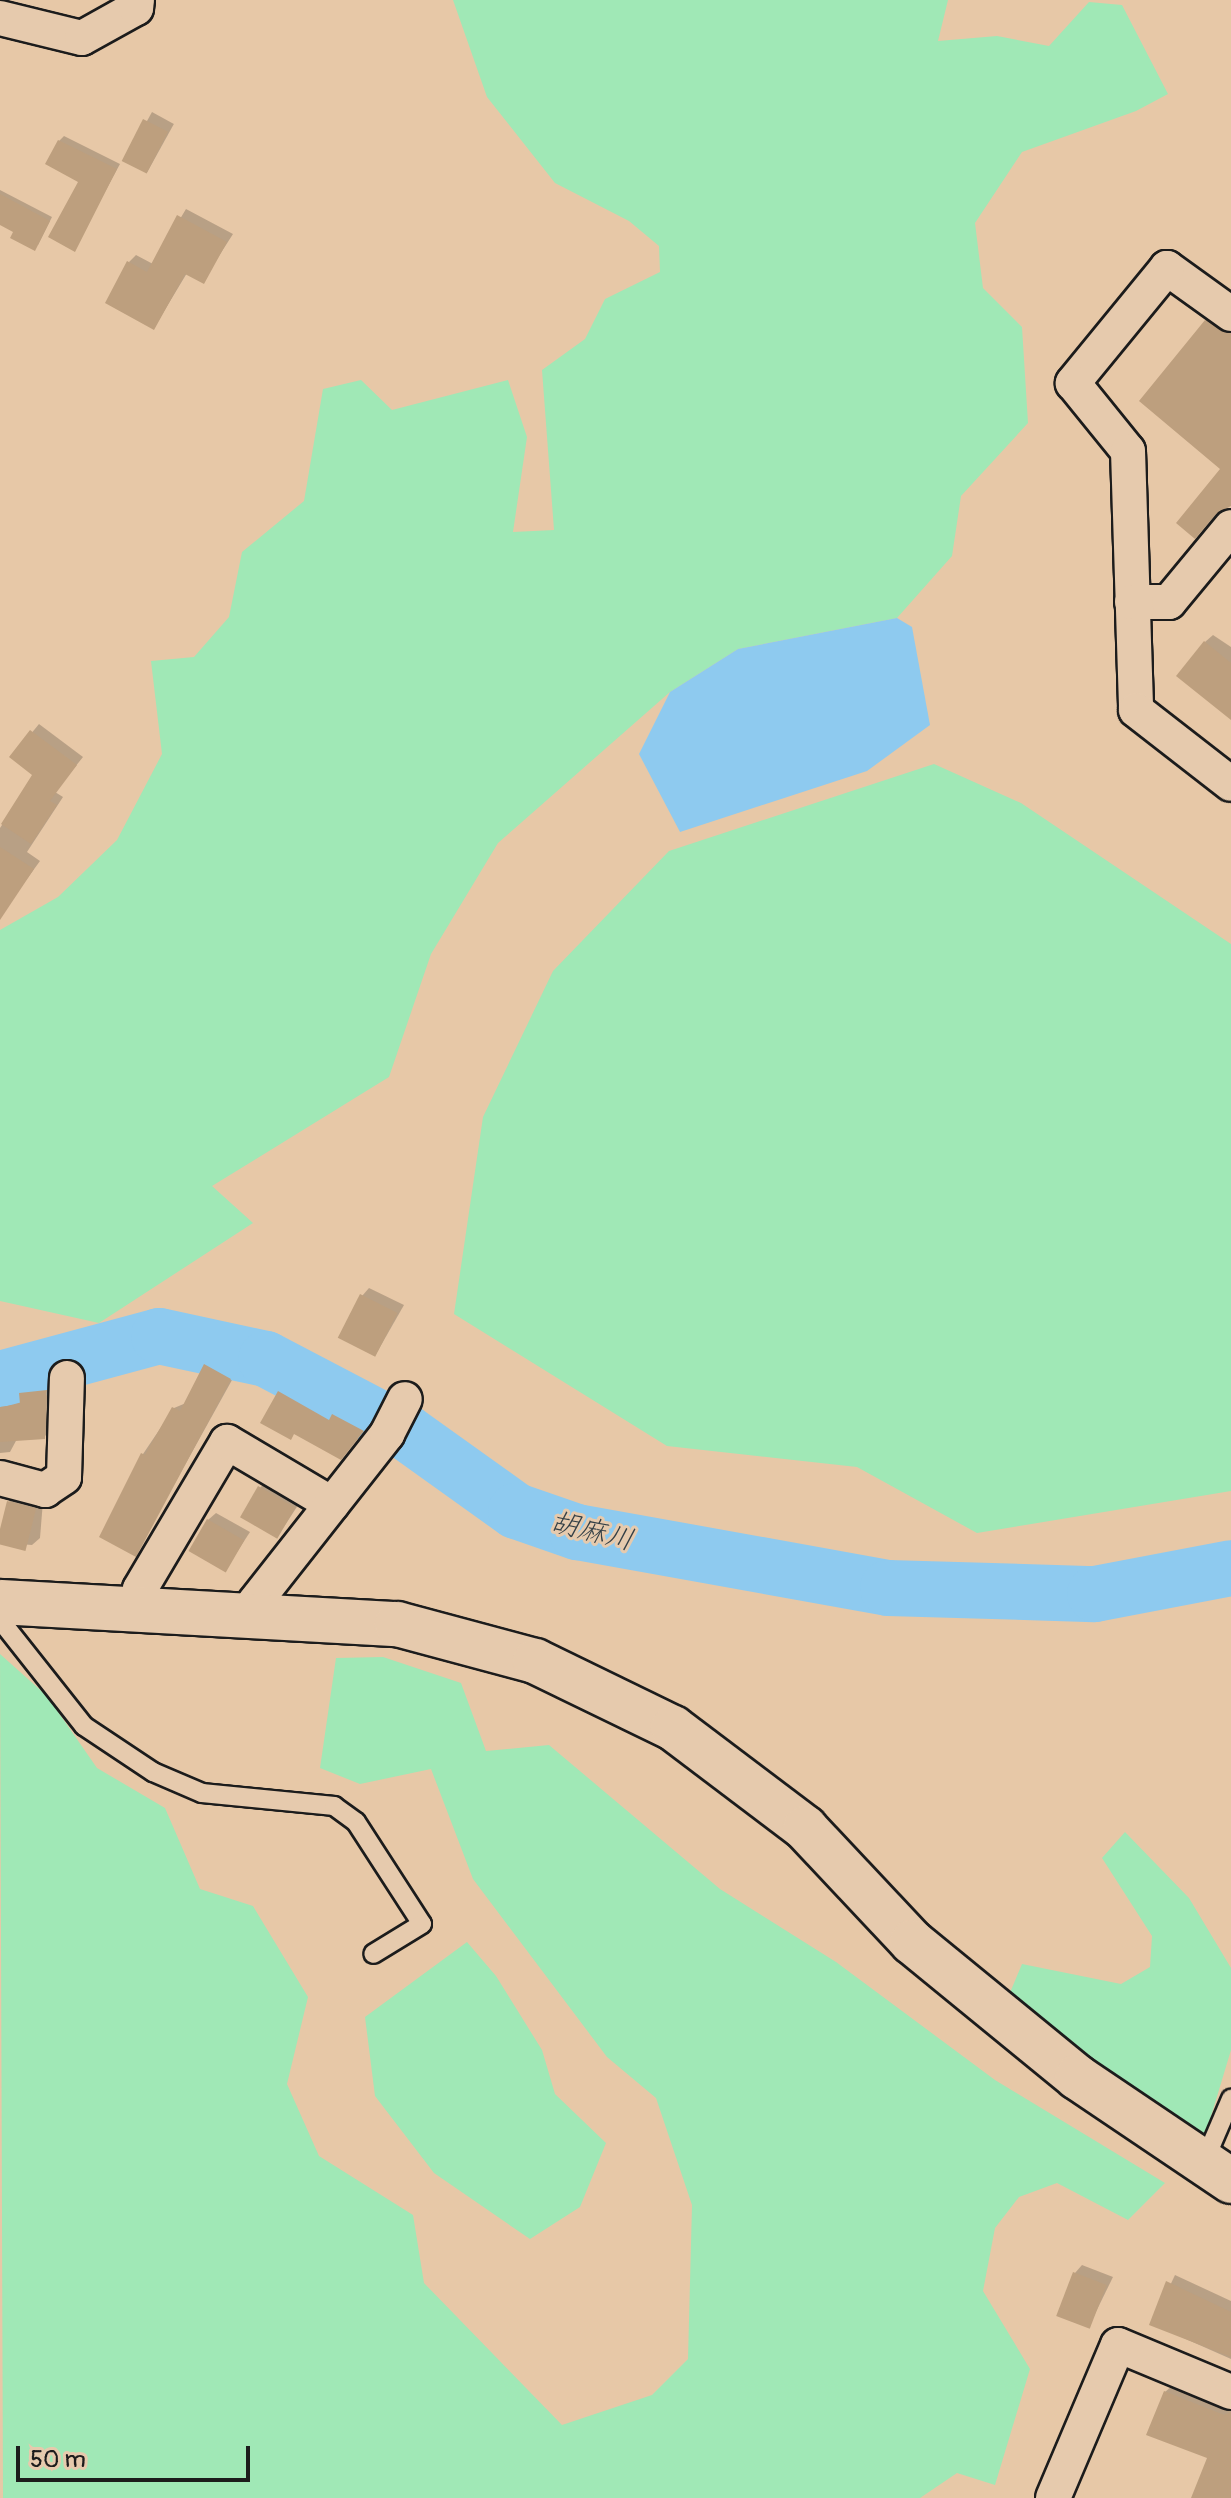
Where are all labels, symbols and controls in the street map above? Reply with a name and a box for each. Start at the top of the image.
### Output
water label: 胡麻川 [547,1506,637,1558]
scale bar [20,2430,254,2480]
text: 50 m [30,2445,86,2474]

